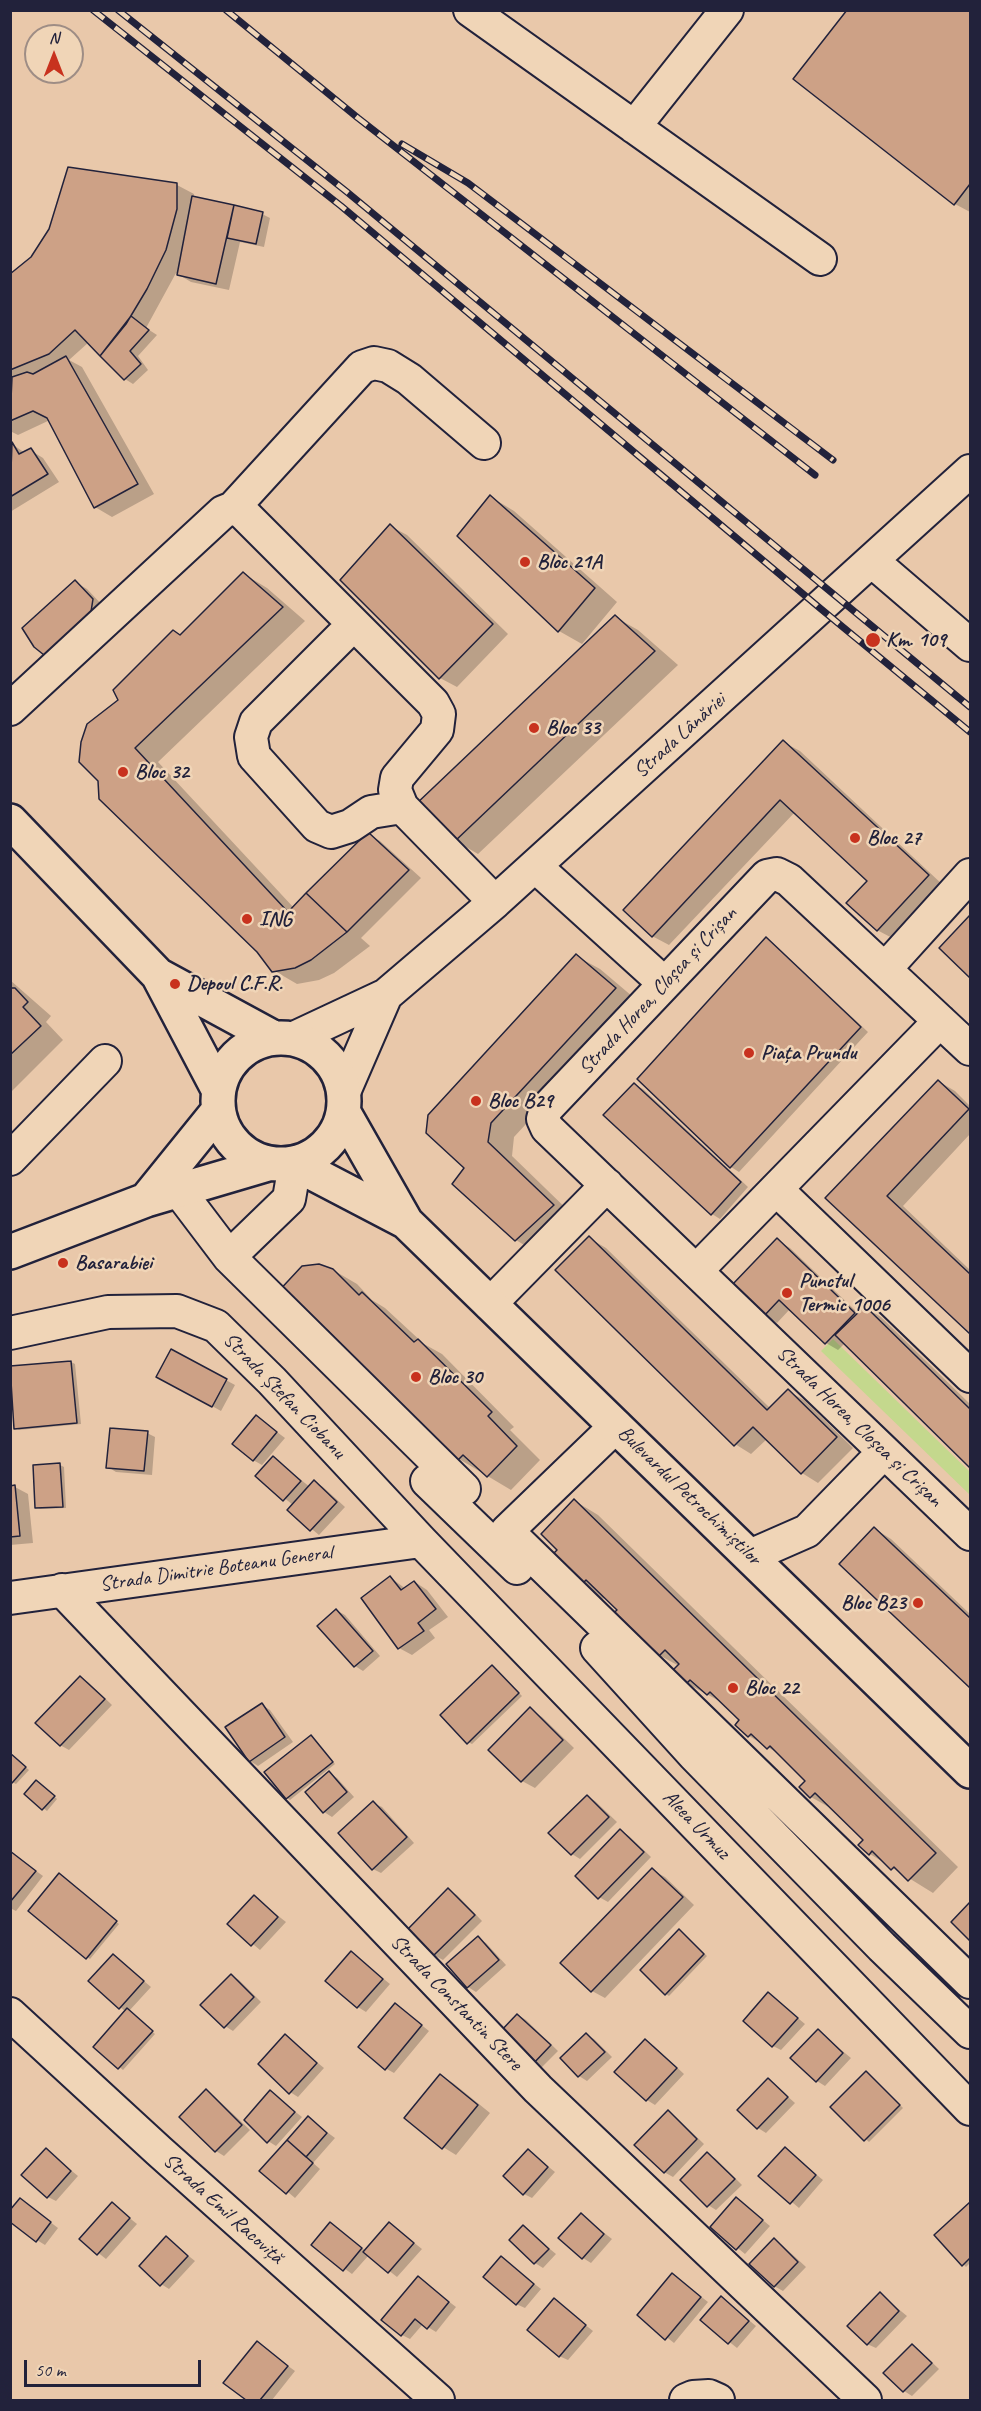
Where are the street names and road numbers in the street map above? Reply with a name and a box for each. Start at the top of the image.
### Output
street label: Strada Lânăriei [629,688,731,784]
street label: Strada Horea, Cloșca și Crișan [573,902,743,1080]
street label: Strada Ștefan Ciobanu [218,1328,350,1464]
street label: Strada Horea, Cloșca și Crișan [771,1341,947,1513]
street label: Bulevardul Petrochimiștilor [612,1421,766,1571]
street label: Strada Dimitrie Boteanu General [98,1540,334,1598]
street label: Aleea Urmuz [657,1785,735,1865]
street label: Strada Constantin Stere [385,1930,527,2076]
street label: Strada Emil Racoviță [157,2148,289,2270]

